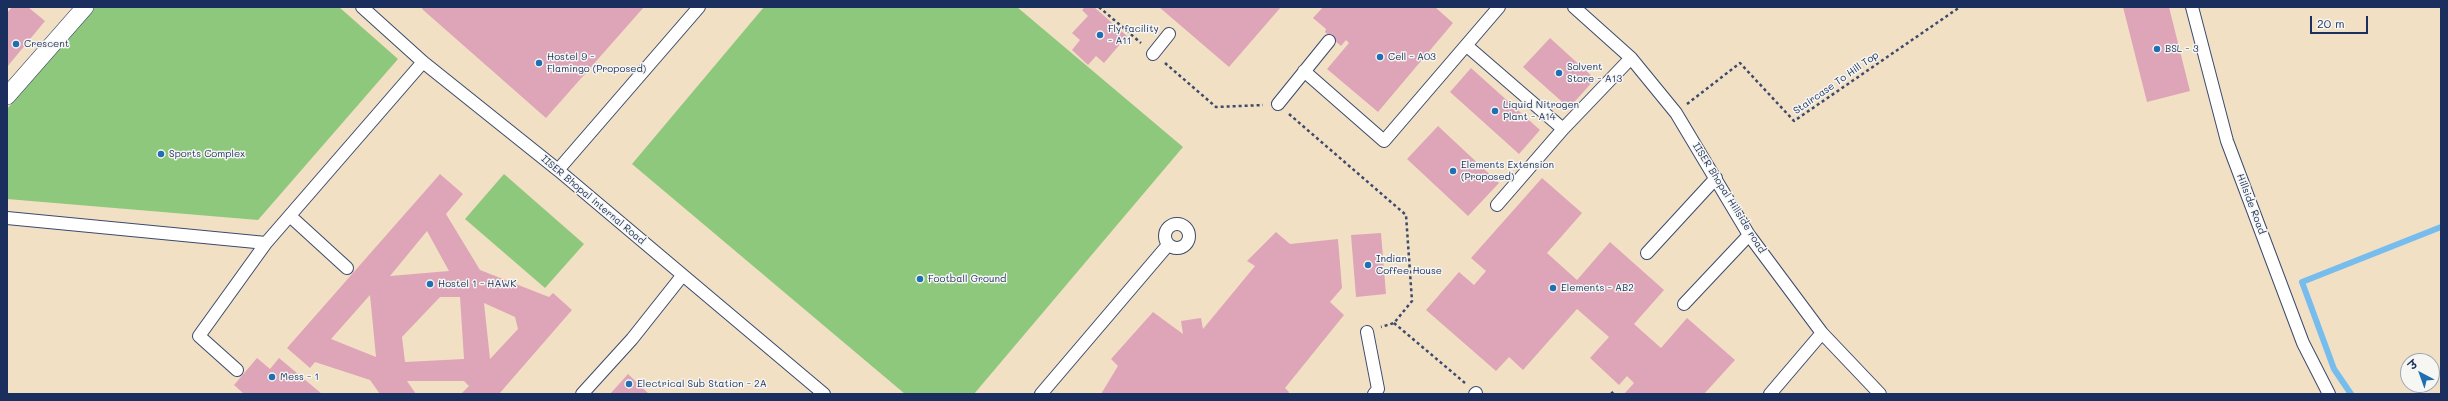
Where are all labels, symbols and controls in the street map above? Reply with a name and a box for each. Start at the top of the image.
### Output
scale bar [2312,8,2370,34]
text: 20 m [2317,15,2345,31]
place label: Fly facility - A11 [1108,23,1159,46]
marker: Fly facility - A11 [1095,30,1105,40]
place label: Crescent [24,38,69,50]
marker: Crescent [11,39,21,49]
place label: BSL - 3 [2165,43,2199,55]
marker: BSL - 3 [2152,44,2162,54]
street label: Staircase To Hill Top [1791,49,1881,117]
place label: Hostel 9 - Flamingo (Proposed) [547,51,646,74]
place label: Cell - A03 [1388,51,1436,63]
marker: Cell - A03 [1375,52,1385,62]
marker: Hostel 9 - Flamingo (Proposed) [534,58,544,68]
place label: Solvent Store - A13 [1567,61,1622,84]
marker: Solvent Store - A13 [1554,68,1564,78]
place label: Liquid Nitrogen Plant - A14 [1503,99,1579,122]
marker: Liquid Nitrogen Plant - A14 [1490,106,1500,116]
street label: IISER Bhopal Hillside road [1690,141,1768,255]
place label: Sports Complex [169,148,245,160]
marker: Sports Complex [156,149,166,159]
street label: IISER Bhopal internal Road [539,153,647,247]
place label: Elements Extension (Proposed) [1461,159,1554,182]
marker: Elements Extension (Proposed) [1448,166,1458,176]
street label: Hillside Road [2234,172,2268,236]
place label: Indian Coffee House [1376,253,1442,276]
marker: Indian Coffee House [1363,260,1373,270]
place label: Football Ground [928,273,1006,285]
marker: Football Ground [915,274,925,284]
place label: Hostel 1 - HAWK [438,278,516,290]
marker: Hostel 1 - HAWK [425,279,435,289]
place label: Elements - AB2 [1561,282,1634,294]
marker: Elements - AB2 [1548,283,1558,293]
north arrow [2400,353,2440,393]
text: उ [2405,356,2420,372]
place label: Mess - 1 [280,371,319,383]
marker: Mess - 1 [267,372,277,382]
place label: Electrical Sub Station - 2A [637,378,767,390]
marker: Electrical Sub Station - 2A [624,379,634,389]

